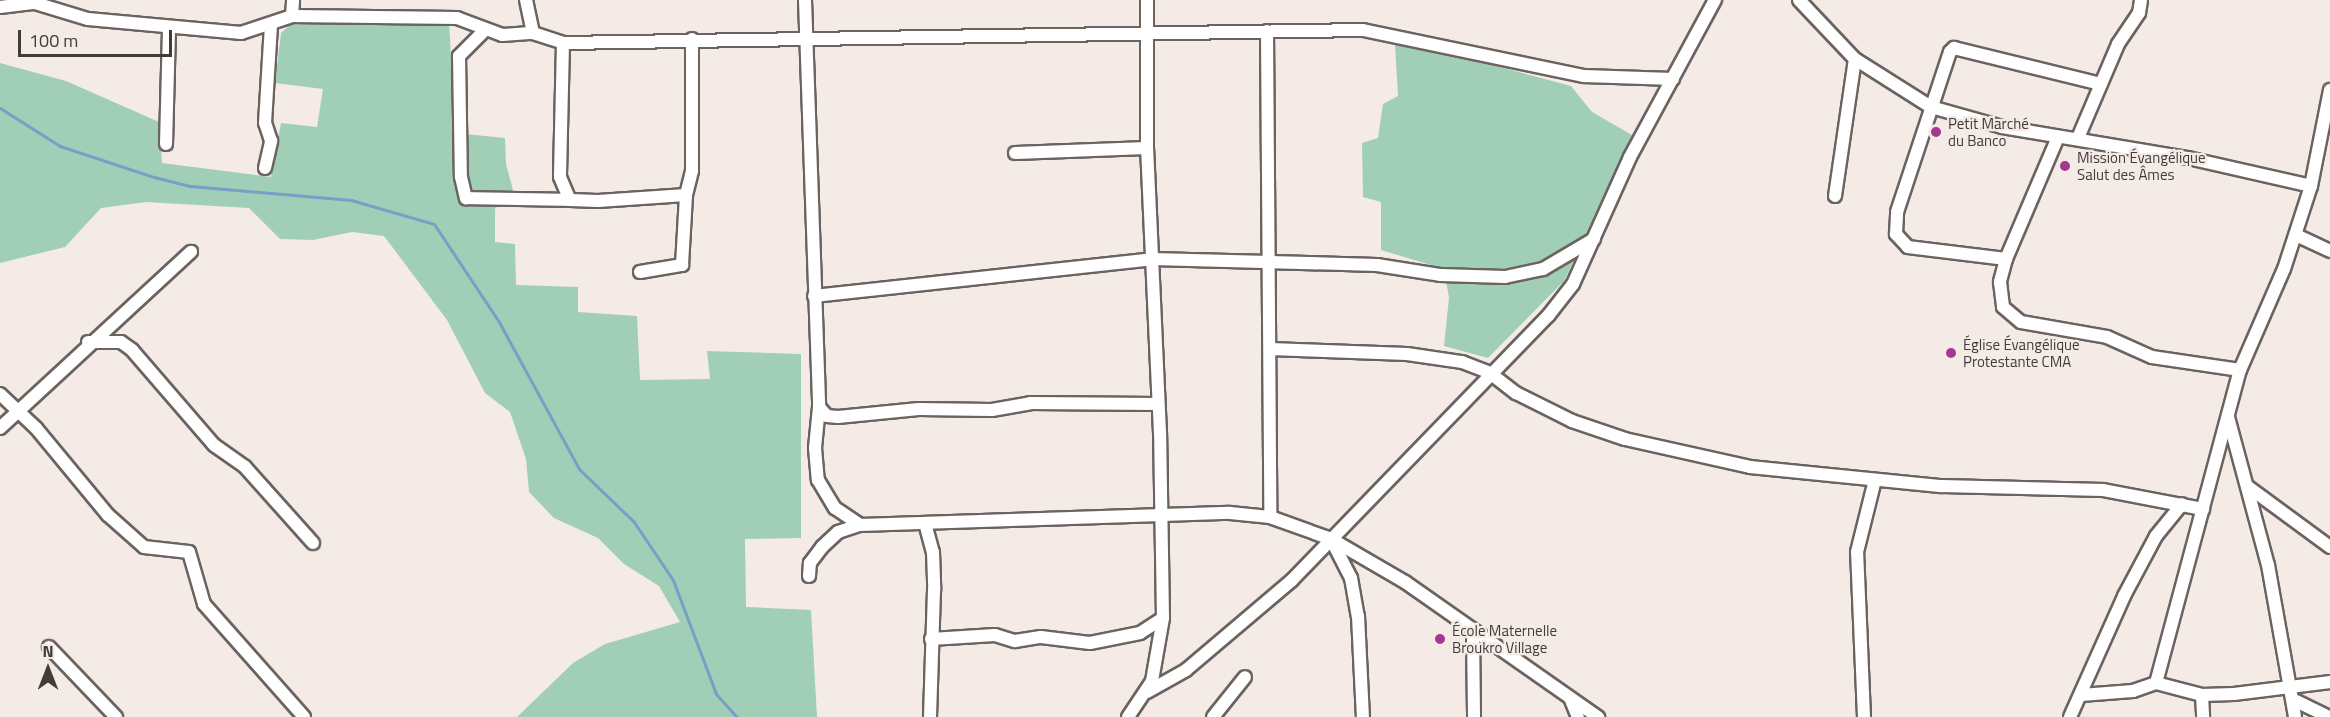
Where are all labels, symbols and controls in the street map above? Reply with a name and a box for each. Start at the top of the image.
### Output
scale bar [21,18,176,56]
text: 100 m [29,27,78,54]
place label: Petit Marché du Banco [1948,114,2029,149]
marker: Petit Marché du Banco [1929,125,1943,139]
place label: Mission Évangélique Salut des Âmes [2077,148,2206,183]
marker: Mission Évangélique Salut des Âmes [2058,159,2072,173]
place label: Église Évangélique Protestante CMA [1963,335,2080,370]
marker: Église Évangélique Protestante CMA [1944,346,1958,360]
place label: École Maternelle Broukro Village [1452,621,1557,656]
marker: École Maternelle Broukro Village [1433,632,1447,646]
north arrow [18,639,78,699]
text: N [42,639,54,663]

